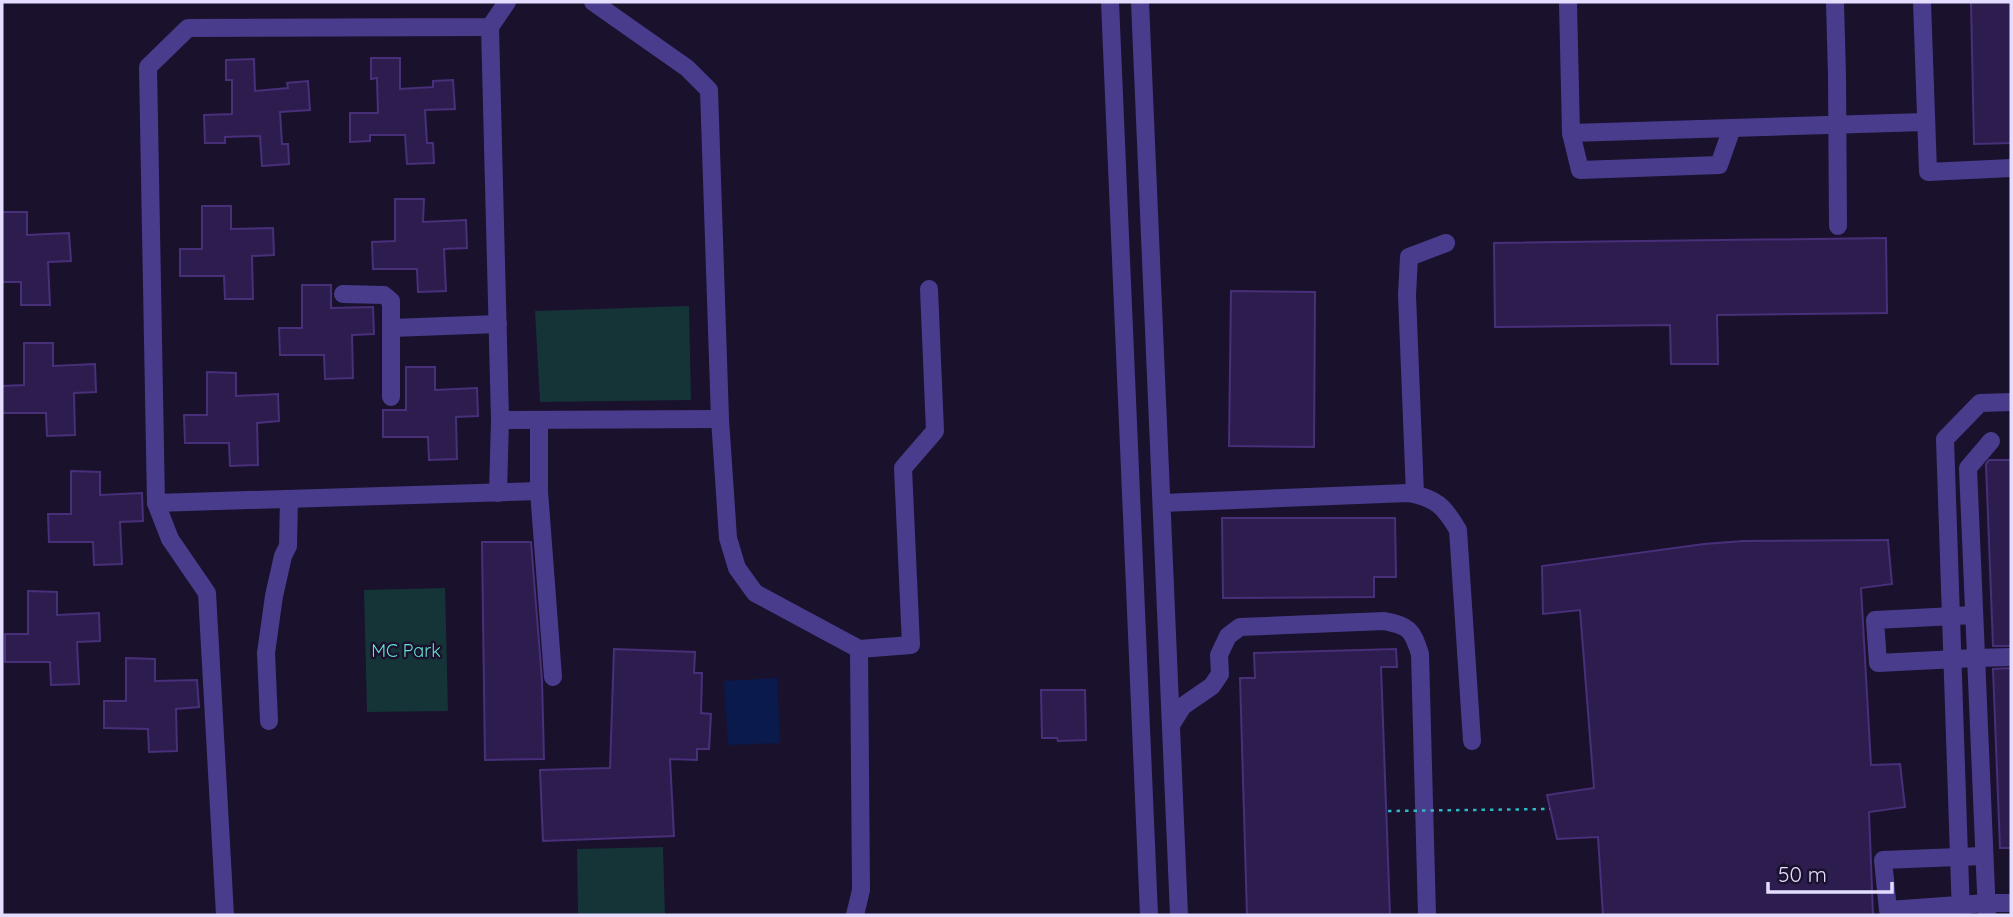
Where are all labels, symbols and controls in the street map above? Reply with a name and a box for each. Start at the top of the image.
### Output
park label: MC Park [371,639,441,662]
scale bar [1768,850,1892,894]
text: 50 m [1778,861,1827,887]

